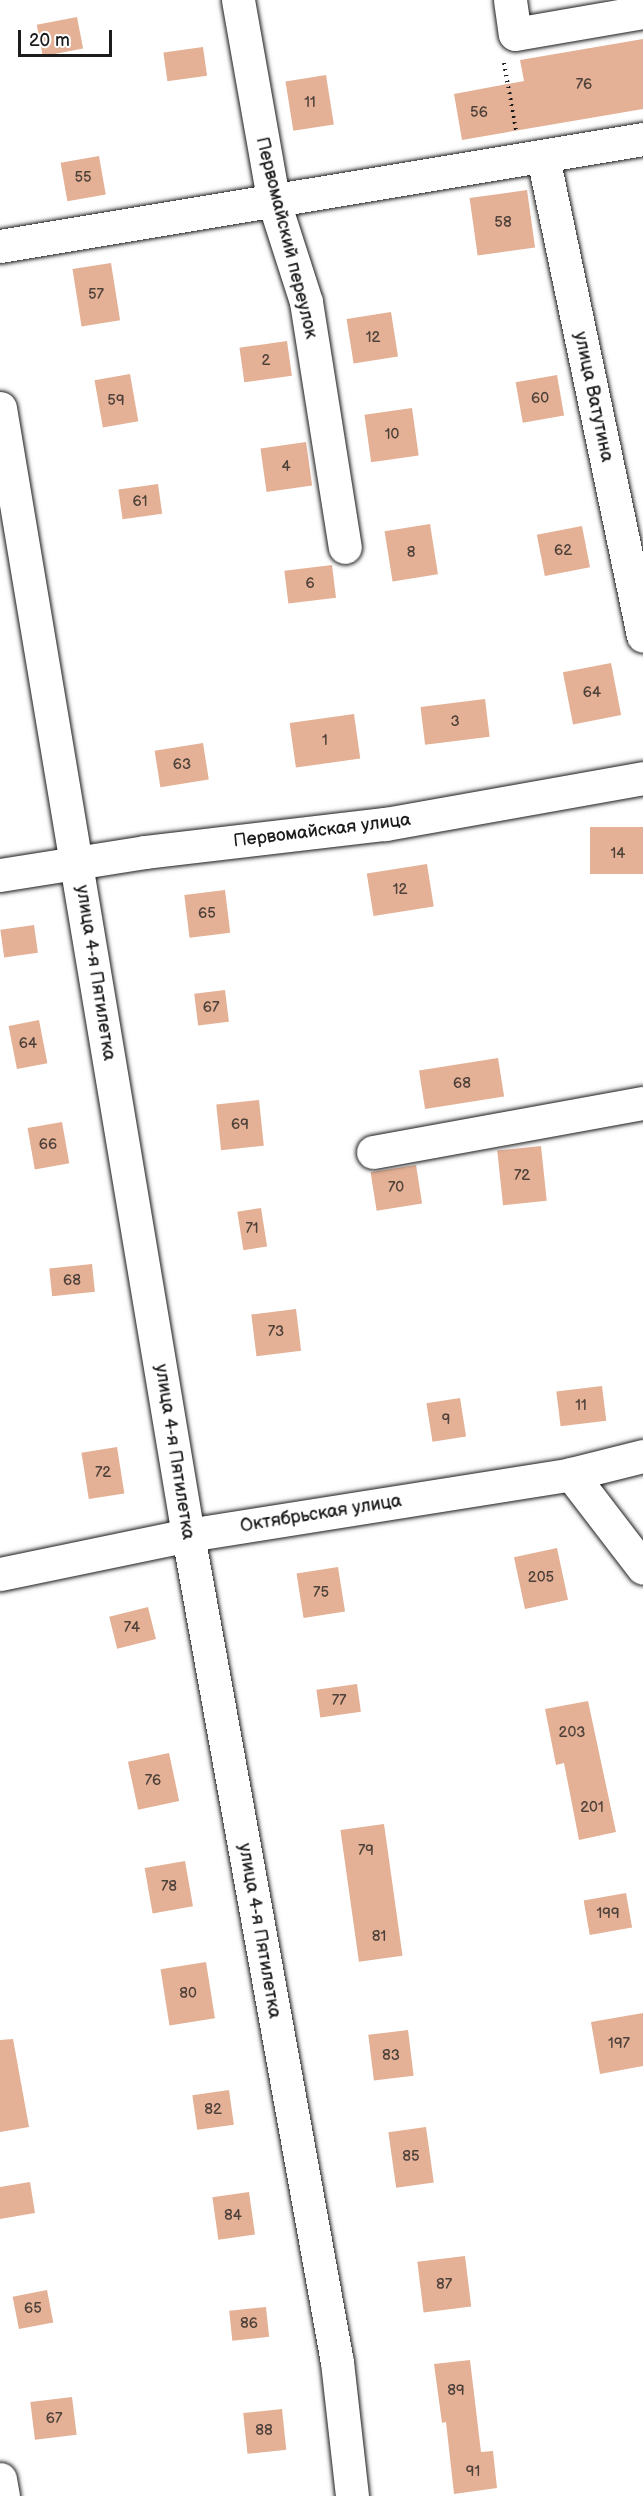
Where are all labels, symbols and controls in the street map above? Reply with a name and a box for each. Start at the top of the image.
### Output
scale bar [21,18,116,56]
text: 20 m [29,30,70,51]
house number: 76 [576,76,592,94]
house number: 11 [304,94,316,112]
house number: 56 [470,104,488,122]
street label: Первомайский переулок [250,135,322,341]
house number: 55 [74,169,92,187]
house number: 58 [494,214,512,232]
house number: 57 [88,286,104,304]
house number: 12 [366,329,380,347]
street label: улица Ватутина [569,330,617,464]
house number: 2 [262,352,270,370]
house number: 60 [531,390,549,408]
house number: 59 [107,392,125,410]
house number: 10 [385,426,399,444]
house number: 4 [281,458,291,476]
house number: 61 [133,493,147,511]
house number: 62 [554,542,572,560]
house number: 8 [407,544,415,562]
house number: 6 [305,575,315,593]
house number: 64 [583,684,601,702]
house number: 3 [450,713,460,731]
house number: 1 [322,732,328,750]
house number: 63 [173,756,191,774]
street label: Первомайская улица [232,809,412,853]
house number: 14 [611,845,625,863]
house number: 12 [393,881,407,899]
street label: улица 4-я Пятилетка [70,884,120,1062]
house number: 65 [198,905,216,923]
house number: 67 [203,999,219,1017]
house number: 64 [19,1035,37,1053]
house number: 68 [453,1075,471,1093]
house number: 69 [231,1116,249,1134]
house number: 66 [39,1136,57,1154]
house number: 72 [514,1167,530,1185]
house number: 70 [388,1179,404,1197]
house number: 71 [245,1220,259,1238]
house number: 68 [63,1272,81,1290]
house number: 73 [268,1323,284,1341]
street label: улица 4-я Пятилетка [149,1363,199,1541]
house number: 11 [575,1397,587,1415]
house number: 9 [442,1411,450,1429]
house number: 72 [95,1464,111,1482]
street label: Октябрьская улица [239,1491,403,1537]
house number: 205 [528,1569,554,1587]
house number: 75 [313,1584,329,1602]
house number: 74 [124,1619,140,1637]
house number: 77 [332,1692,346,1710]
house number: 203 [559,1724,585,1742]
house number: 76 [145,1772,161,1790]
house number: 201 [580,1799,604,1817]
street label: улица 4-я Пятилетка [233,1842,285,2020]
house number: 79 [358,1842,374,1860]
house number: 78 [161,1878,177,1896]
house number: 199 [596,1905,620,1923]
house number: 81 [372,1928,386,1946]
house number: 80 [179,1985,197,2003]
house number: 197 [608,2035,630,2053]
house number: 83 [382,2047,400,2065]
house number: 82 [204,2101,222,2119]
house number: 85 [402,2148,420,2166]
house number: 84 [224,2207,242,2225]
house number: 87 [436,2276,452,2294]
house number: 65 [24,2300,42,2318]
house number: 86 [240,2315,258,2333]
house number: 89 [447,2382,465,2400]
house number: 67 [46,2410,62,2428]
house number: 88 [255,2422,273,2440]
house number: 91 [466,2463,480,2481]

